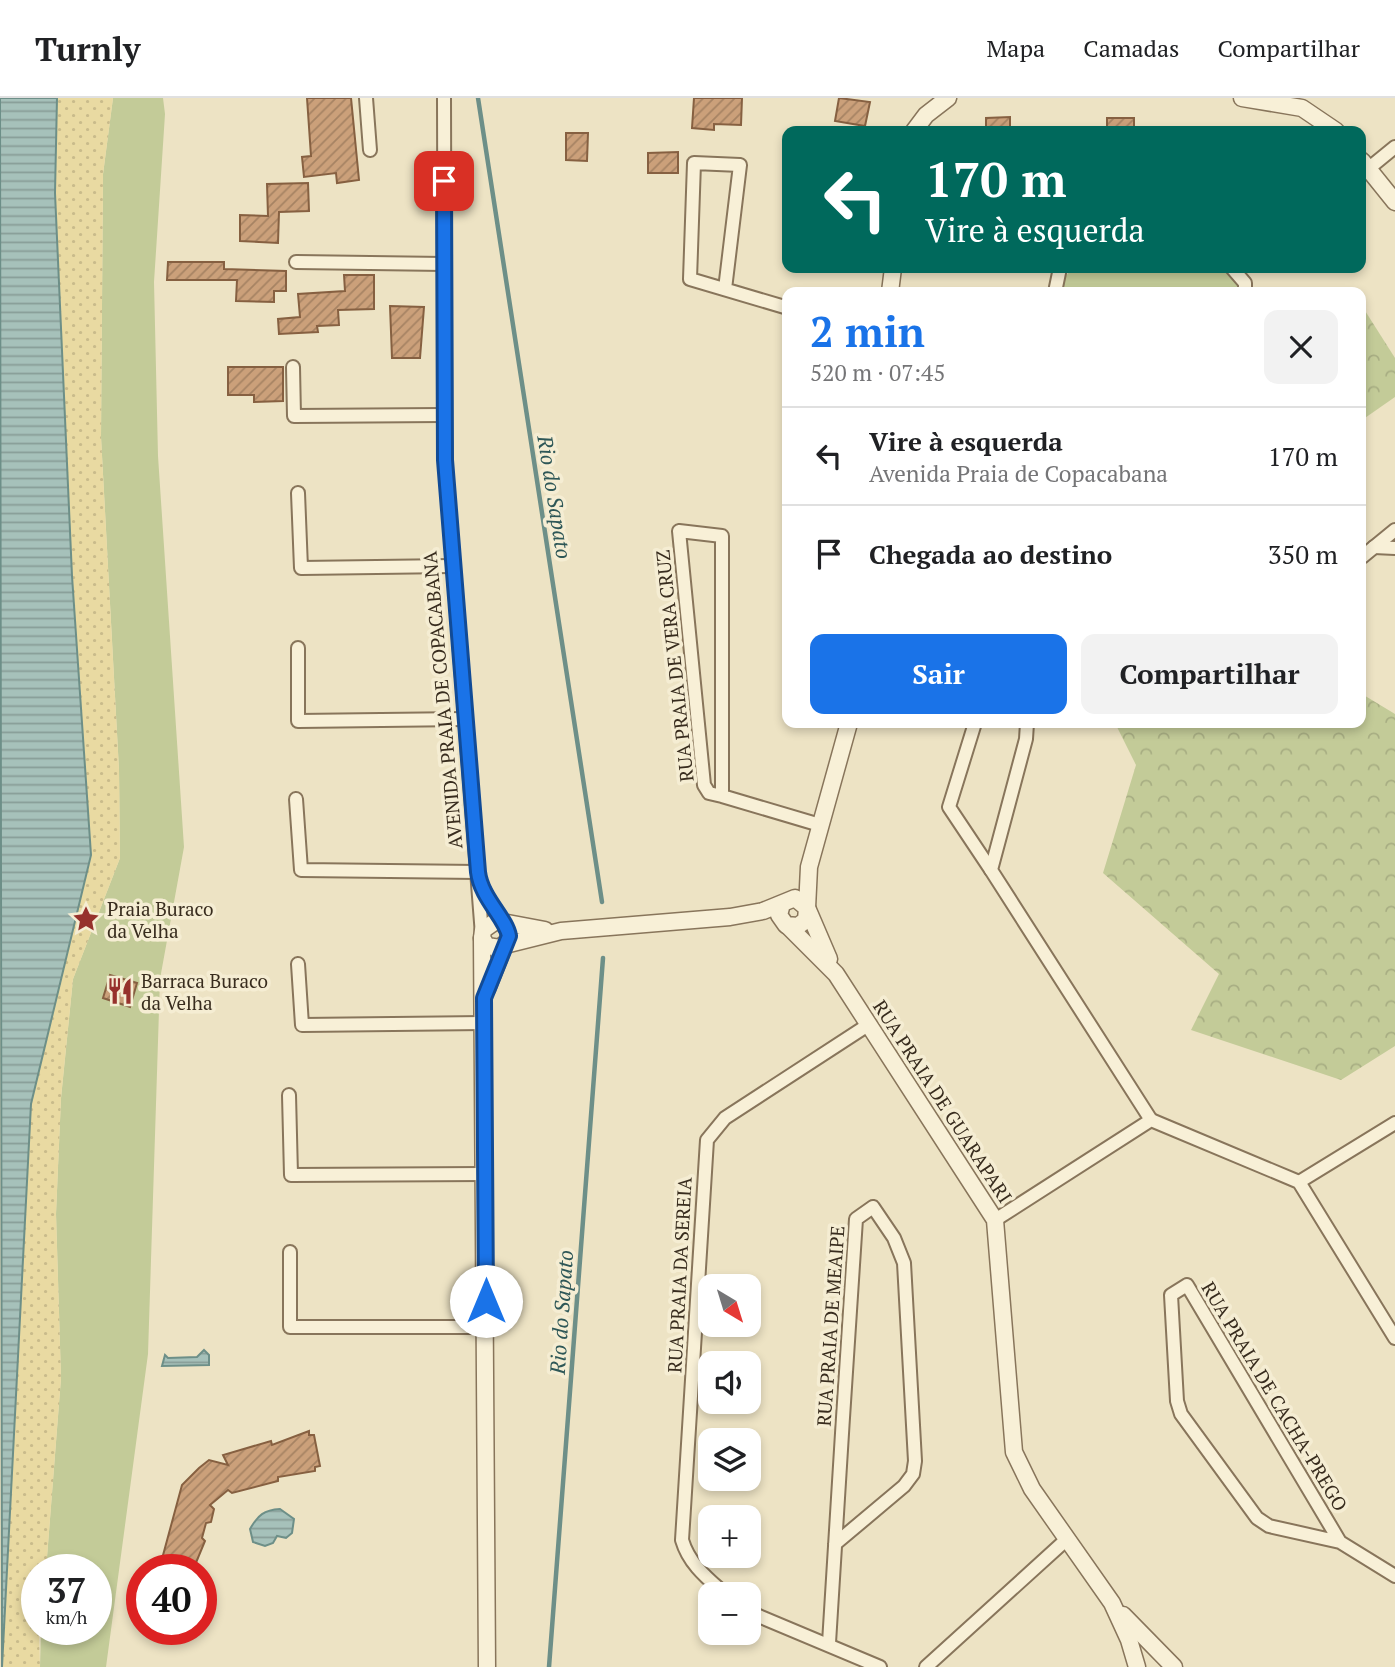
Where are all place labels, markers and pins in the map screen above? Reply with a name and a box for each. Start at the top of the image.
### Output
pin [414,151,474,211]
place label: Praia Buraco da Velha [107,896,214,943]
place icon: Praia Buraco da Velha [71,904,101,934]
place label: Barraca Buraco da Velha [141,968,268,1015]
restaurant icon: Barraca Buraco da Velha [105,976,135,1006]

